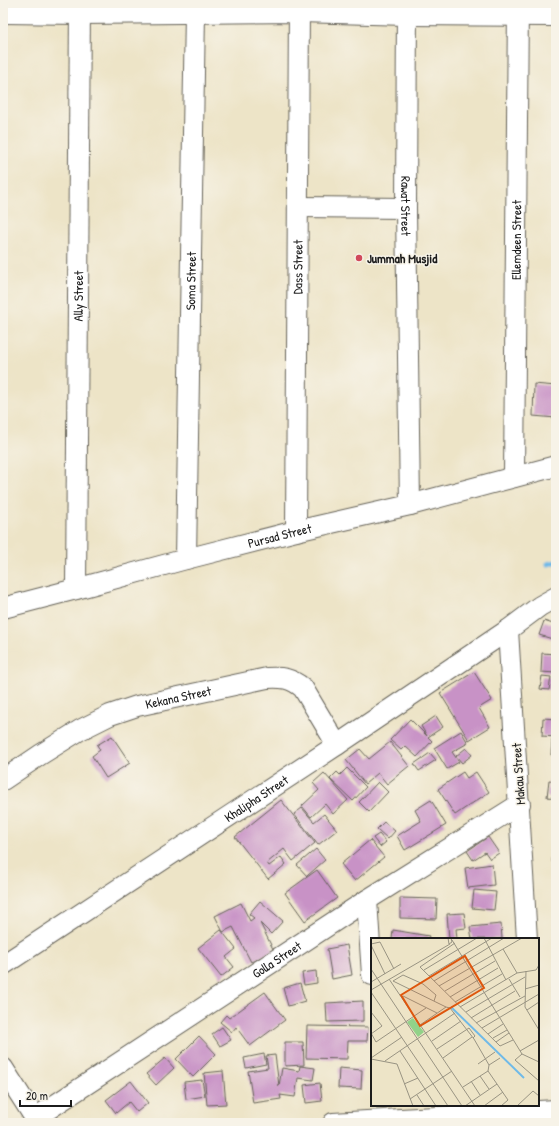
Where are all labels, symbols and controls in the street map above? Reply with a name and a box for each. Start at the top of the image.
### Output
street label: Rawat Street [397,176,415,237]
street label: Ellemdeen Street [507,199,525,280]
street label: Dass Street [288,239,307,294]
place label: Jummah Musjid [367,249,438,267]
street label: Soma Street [181,251,200,310]
marker: Jummah Musjid [354,253,364,263]
street label: Ally Street [69,270,87,321]
street label: Pursad Street [246,519,314,552]
street label: Kekana Street [144,681,213,713]
street label: Makau Street [507,742,529,805]
street label: Khalipha Street [220,770,292,826]
street label: Golla Street [248,936,305,982]
inset map [371,938,539,1106]
scale bar [20,1082,71,1108]
text: 20 m [26,1087,48,1104]

